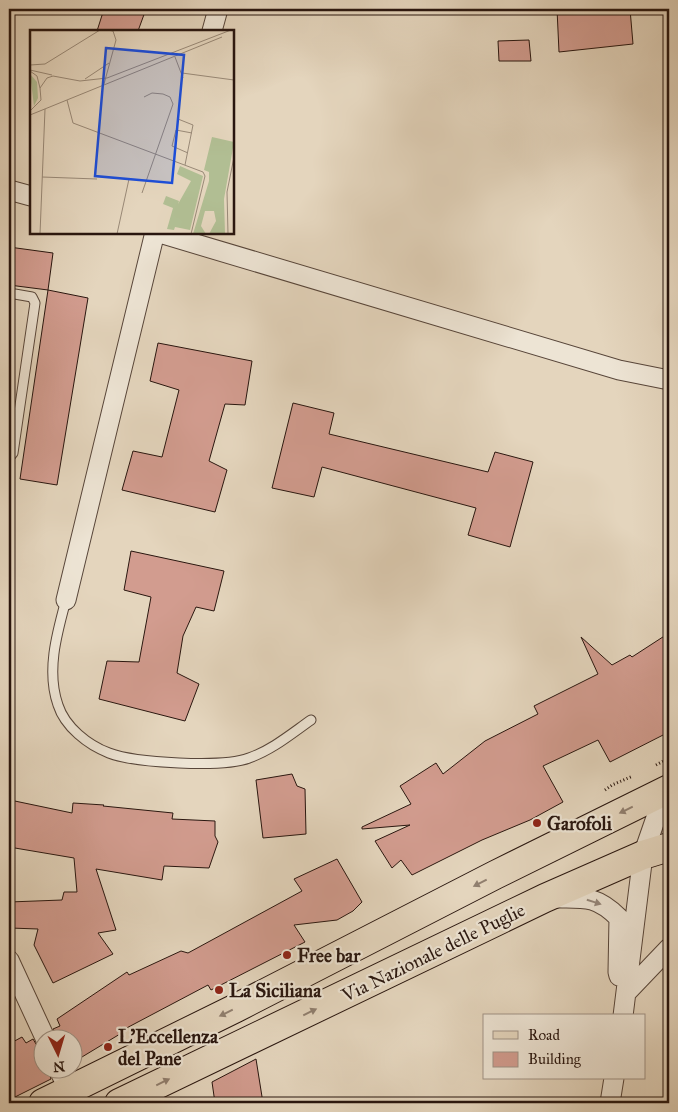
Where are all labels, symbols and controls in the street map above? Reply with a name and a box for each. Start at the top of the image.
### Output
inset map [30,30,234,234]
one-way arrow [618,806,633,815]
place label: Garofoli [547,812,613,835]
marker: Garofoli [531,817,543,829]
one-way arrow [473,879,487,887]
street label: Via Nazionale delle Puglie [337,898,529,1008]
one-way arrow [586,898,601,906]
place label: Free bar [297,944,361,967]
marker: Free bar [281,949,293,961]
place label: La Siciliana [229,979,322,1002]
marker: La Siciliana [213,984,225,996]
one-way arrow [303,1007,317,1015]
one-way arrow [219,1008,234,1017]
legend [483,1014,646,1080]
place label: L'Eccellenza del Pane [118,1025,219,1070]
text: Road [528,1026,560,1044]
north arrow [32,1030,82,1080]
marker: L'Eccellenza del Pane [102,1041,114,1053]
text: Building [528,1050,582,1068]
text: N [52,1057,66,1075]
one-way arrow [156,1078,170,1086]

